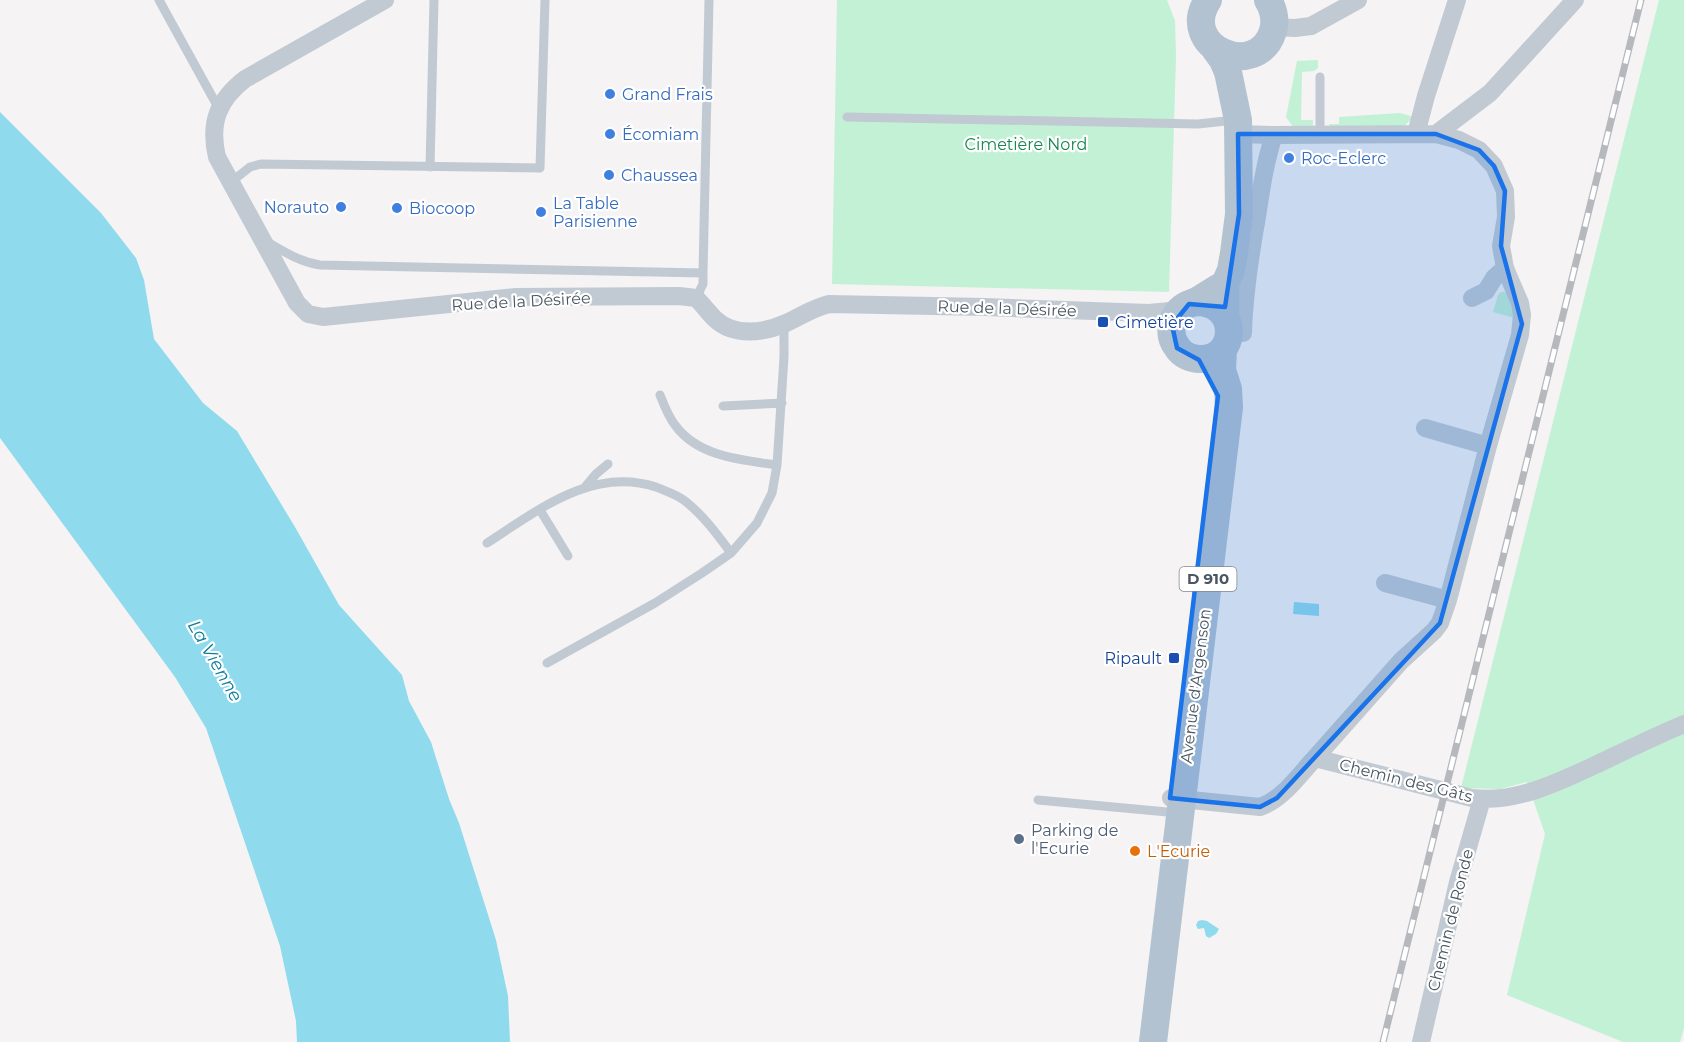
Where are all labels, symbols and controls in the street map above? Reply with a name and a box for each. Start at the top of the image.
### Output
place label: Grand Frais [622,85,713,104]
marker: Grand Frais [603,87,617,101]
place label: Écomiam [622,125,699,144]
marker: Écomiam [603,127,617,141]
park label: Cimetière Nord [965,135,1087,154]
place label: Roc-Eclerc [1301,149,1386,168]
marker: Roc-Eclerc [1282,151,1296,165]
place label: Chaussea [621,166,698,185]
marker: Chaussea [602,168,616,182]
place label: La Table Parisienne [553,194,637,231]
place label: Norauto [264,198,329,217]
place label: Biocoop [409,199,475,218]
marker: Norauto [334,200,348,214]
marker: Biocoop [390,201,404,215]
marker: La Table Parisienne [534,205,548,219]
street label: Rue de la Désirée [451,288,591,315]
street label: Rue de la Désirée [937,297,1077,320]
place label: Cimetière [1115,313,1194,332]
marker: Cimetière [1096,315,1110,329]
road number: D 910 [1180,567,1236,591]
street label: Avenue d'Argenson [1177,608,1214,765]
water label: La Vienne [183,616,247,706]
place label: Ripault [1104,649,1162,668]
marker: Ripault [1167,651,1181,665]
street label: Chemin des Gâts [1337,755,1475,806]
place label: Parking de l'Ecurie [1031,821,1118,858]
marker: Parking de l'Ecurie [1012,832,1026,846]
place label: L'Ecurie [1147,842,1210,861]
marker: L'Ecurie [1128,844,1142,858]
street label: Chemin de Ronde [1424,847,1477,993]

